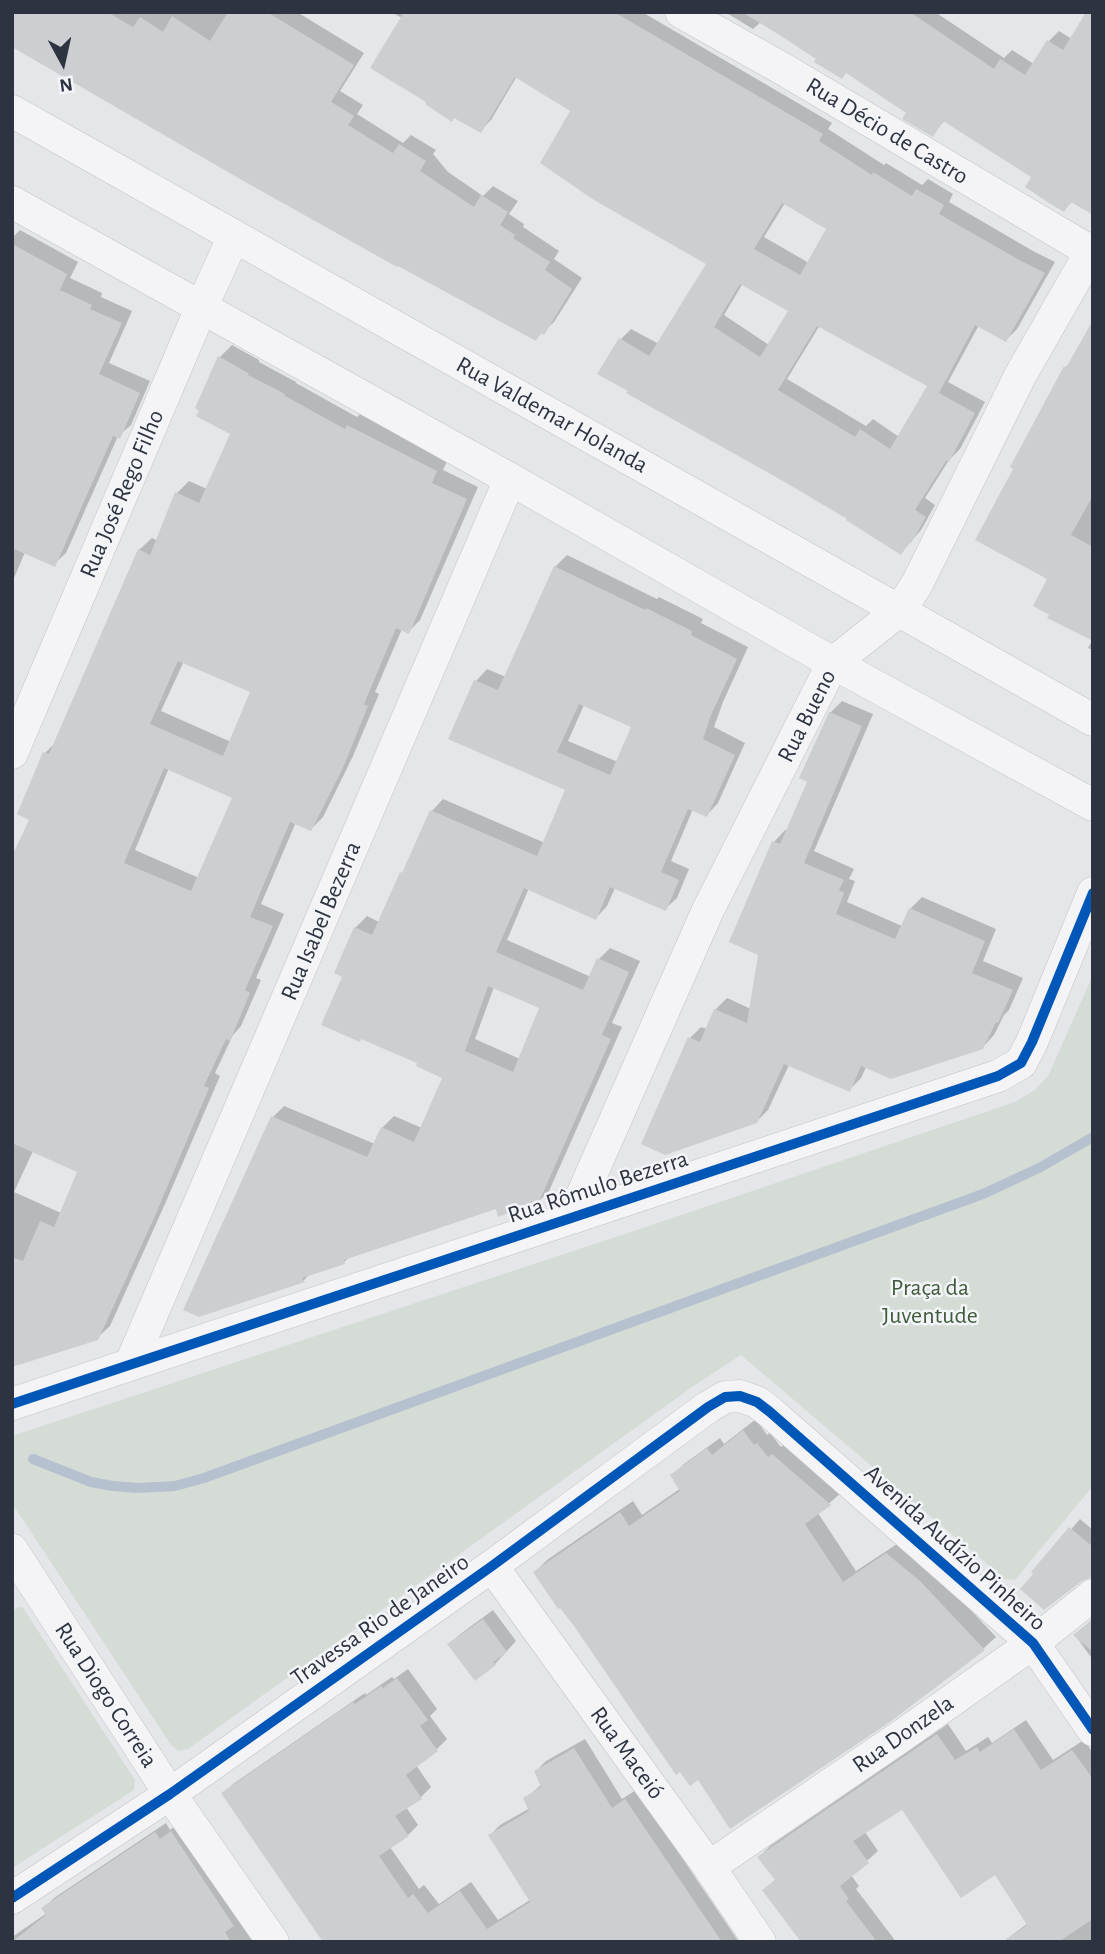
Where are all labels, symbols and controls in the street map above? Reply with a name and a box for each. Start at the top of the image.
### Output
north arrow [28,28,98,98]
street label: Rua Décio de Castro [800,71,974,191]
text: N [58,74,74,95]
street label: Rua Valdemar Holanda [451,350,653,480]
street label: Rua José Rego Filho [74,406,170,582]
street label: Rua Bueno [771,665,843,767]
street label: Rua Isabel Bezerra [275,837,367,1005]
street label: Rua Rômulo Bezerra [504,1144,692,1230]
park label: Praça da Juventude [882,1274,978,1330]
street label: Avenida Audízio Pinheiro [858,1459,1052,1637]
street label: Travessa Rio de Janeiro [285,1548,475,1692]
street label: Rua Diogo Correia [48,1617,164,1773]
street label: Rua Donzela [847,1689,959,1779]
street label: Rua Maceió [584,1701,670,1805]

